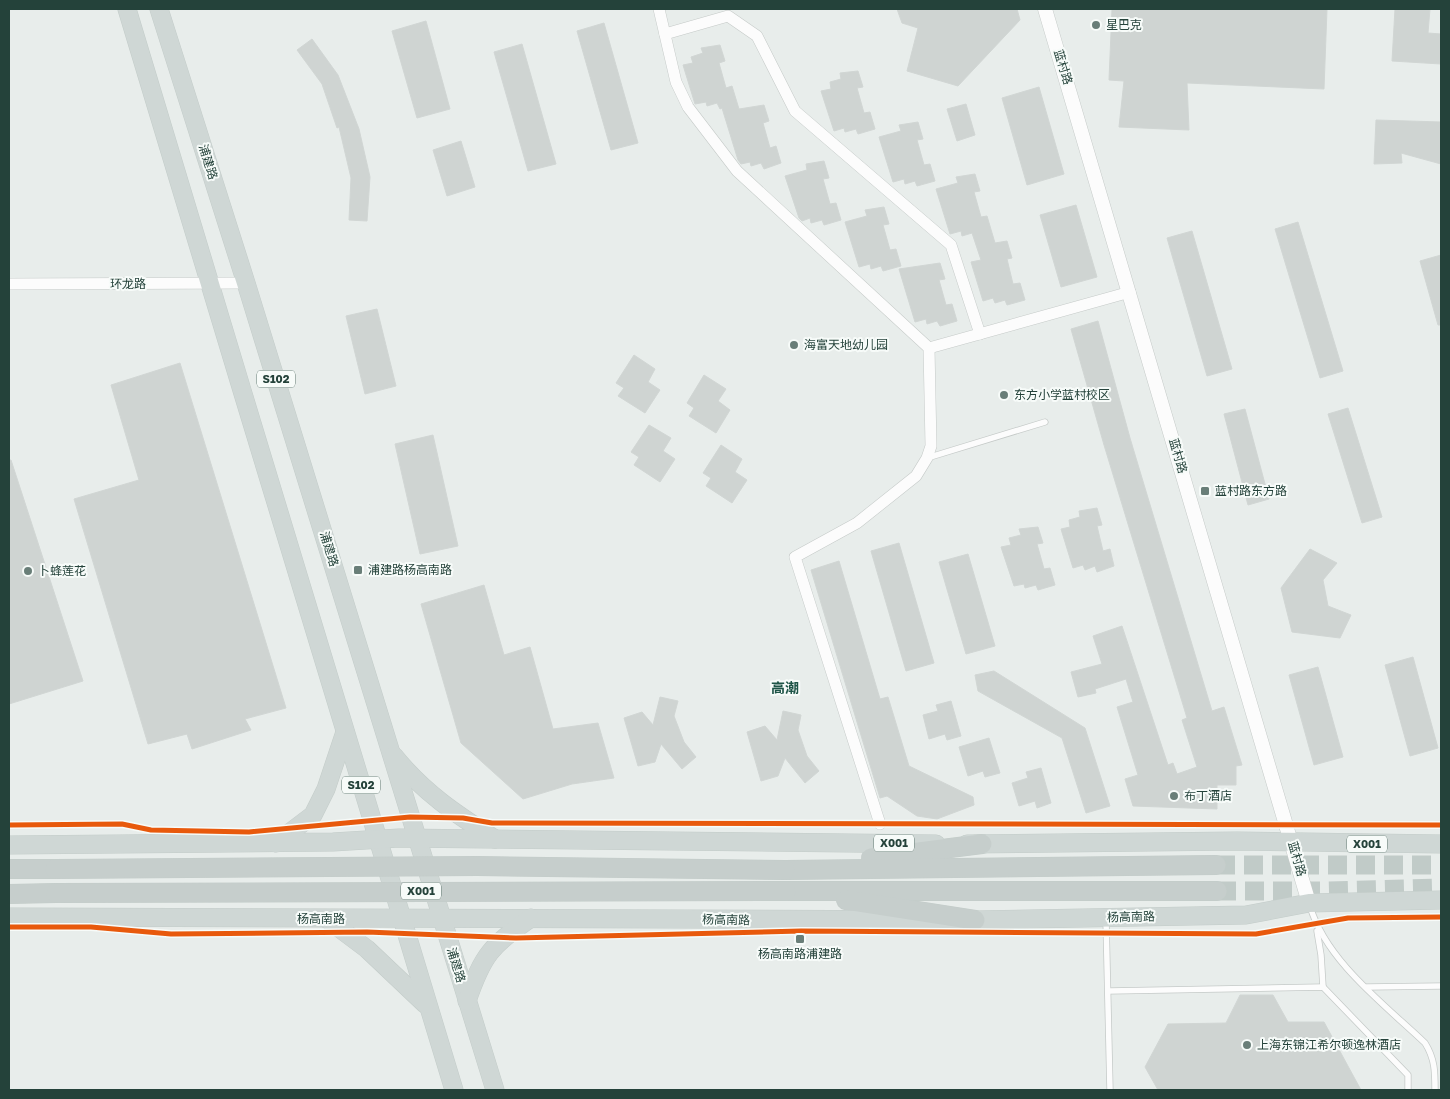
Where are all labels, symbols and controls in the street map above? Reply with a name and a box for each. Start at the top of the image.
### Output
place label: 星巴克 [1106,17,1142,32]
marker: 星巴克 [1090,19,1102,31]
street label: 蓝村路 [1051,47,1076,86]
street label: 浦建路 [196,142,221,181]
street label: 环龙路 [110,276,146,291]
place label: 海富天地幼儿园 [804,337,888,352]
marker: 海富天地幼儿园 [788,339,800,351]
road number: S102 [257,370,295,388]
place label: 东方小学蓝村校区 [1014,387,1110,402]
marker: 东方小学蓝村校区 [998,389,1010,401]
street label: 蓝村路 [1166,436,1191,475]
place label: 蓝村路东方路 [1215,483,1287,498]
marker: 蓝村路东方路 [1199,485,1211,497]
street label: 浦建路 [317,529,342,568]
place label: 浦建路杨高南路 [368,562,452,577]
place label: 卜蜂莲花 [38,563,86,578]
marker: 浦建路杨高南路 [352,564,364,576]
marker: 卜蜂莲花 [22,565,34,577]
district label: 高潮 [771,679,799,696]
road number: S102 [342,776,380,794]
place label: 布丁酒店 [1184,788,1232,803]
marker: 布丁酒店 [1168,790,1180,802]
road number: X001 [874,834,914,851]
road number: X001 [1347,836,1387,852]
street label: 蓝村路 [1285,839,1310,878]
road number: X001 [401,882,441,899]
street label: 杨高南路 [1107,909,1155,924]
street label: 杨高南路 [297,911,345,926]
street label: 杨高南路 [702,912,750,927]
marker: 杨高南路浦建路 [794,933,806,945]
street label: 浦建路 [444,945,469,984]
place label: 杨高南路浦建路 [758,946,842,961]
place label: 上海东锦江希尔顿逸林酒店 [1257,1037,1401,1052]
marker: 上海东锦江希尔顿逸林酒店 [1241,1039,1253,1051]

